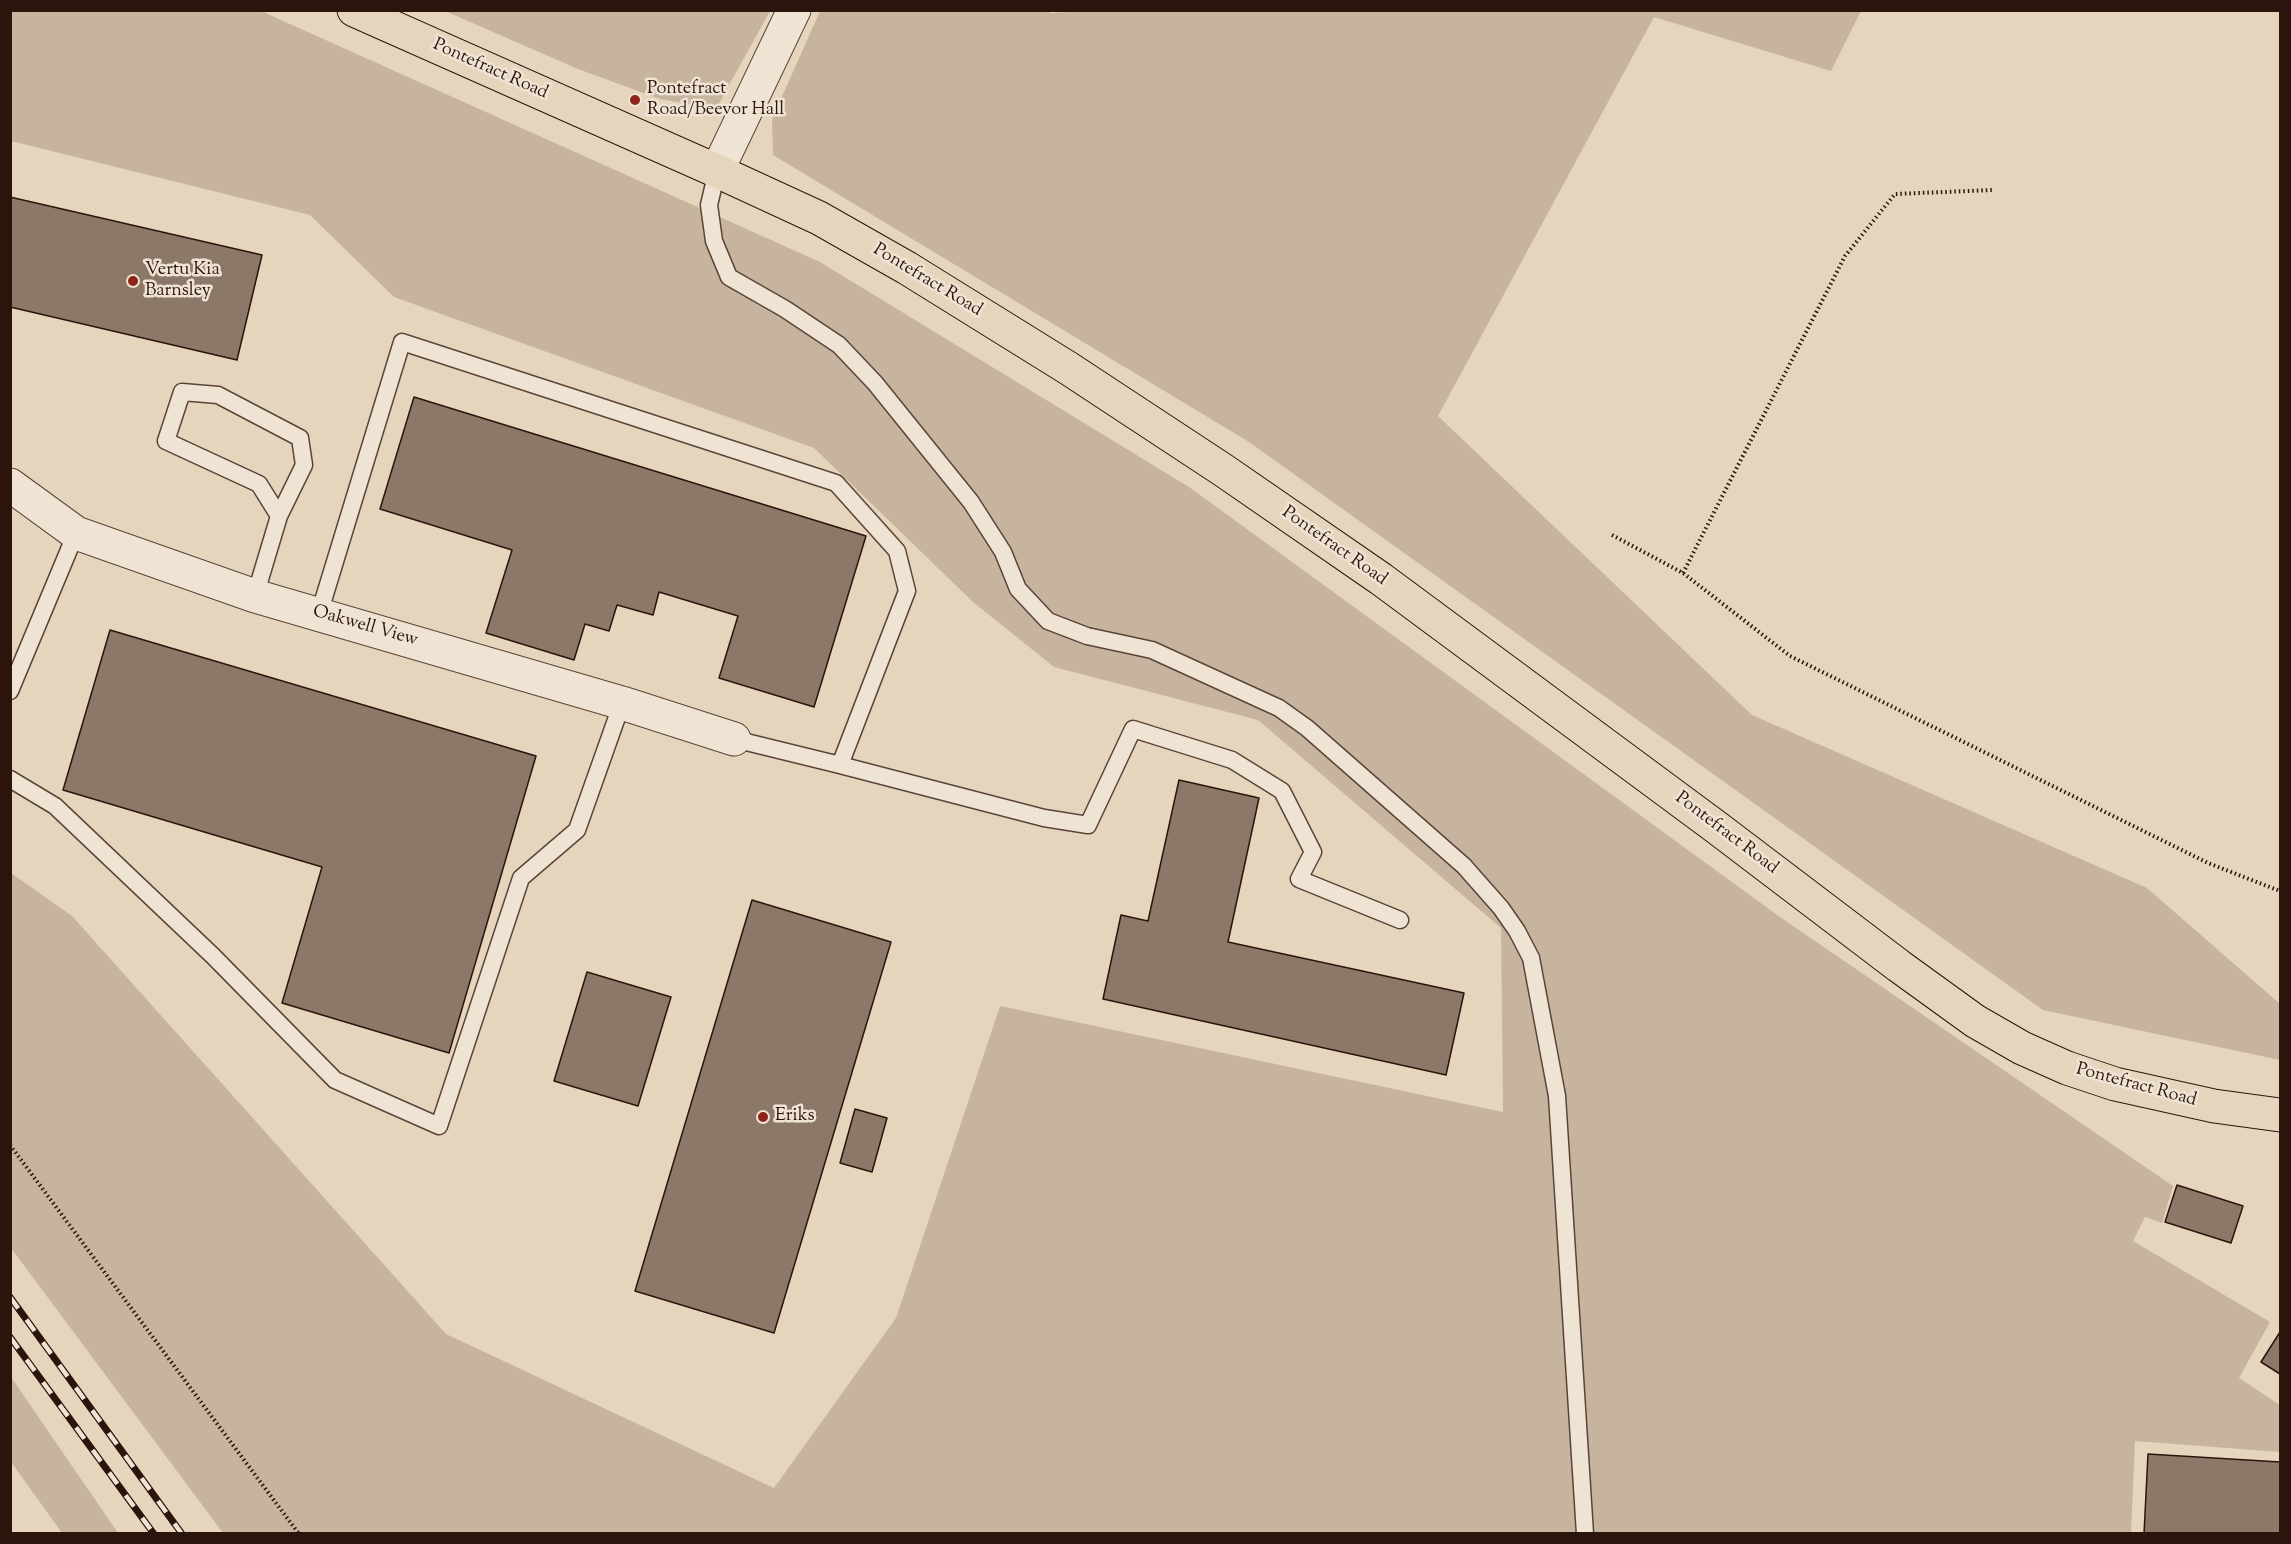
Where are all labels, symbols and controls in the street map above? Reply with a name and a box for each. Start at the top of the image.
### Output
street label: Pontefract Road [429,35,551,105]
place label: Pontefract Road/Beevor Hall [647,79,784,122]
marker: Pontefract Road/Beevor Hall [628,93,642,107]
street label: Pontefract Road [868,240,986,322]
place label: Vertu Kia Barnsley [145,260,220,302]
marker: Vertu Kia Barnsley [126,274,140,288]
street label: Pontefract Road [1277,503,1391,591]
street label: Oakwell View [310,602,420,652]
street label: Pontefract Road [1670,788,1782,880]
street label: Pontefract Road [2073,1060,2199,1112]
place label: Eriks [775,1106,815,1128]
marker: Eriks [756,1110,770,1124]

